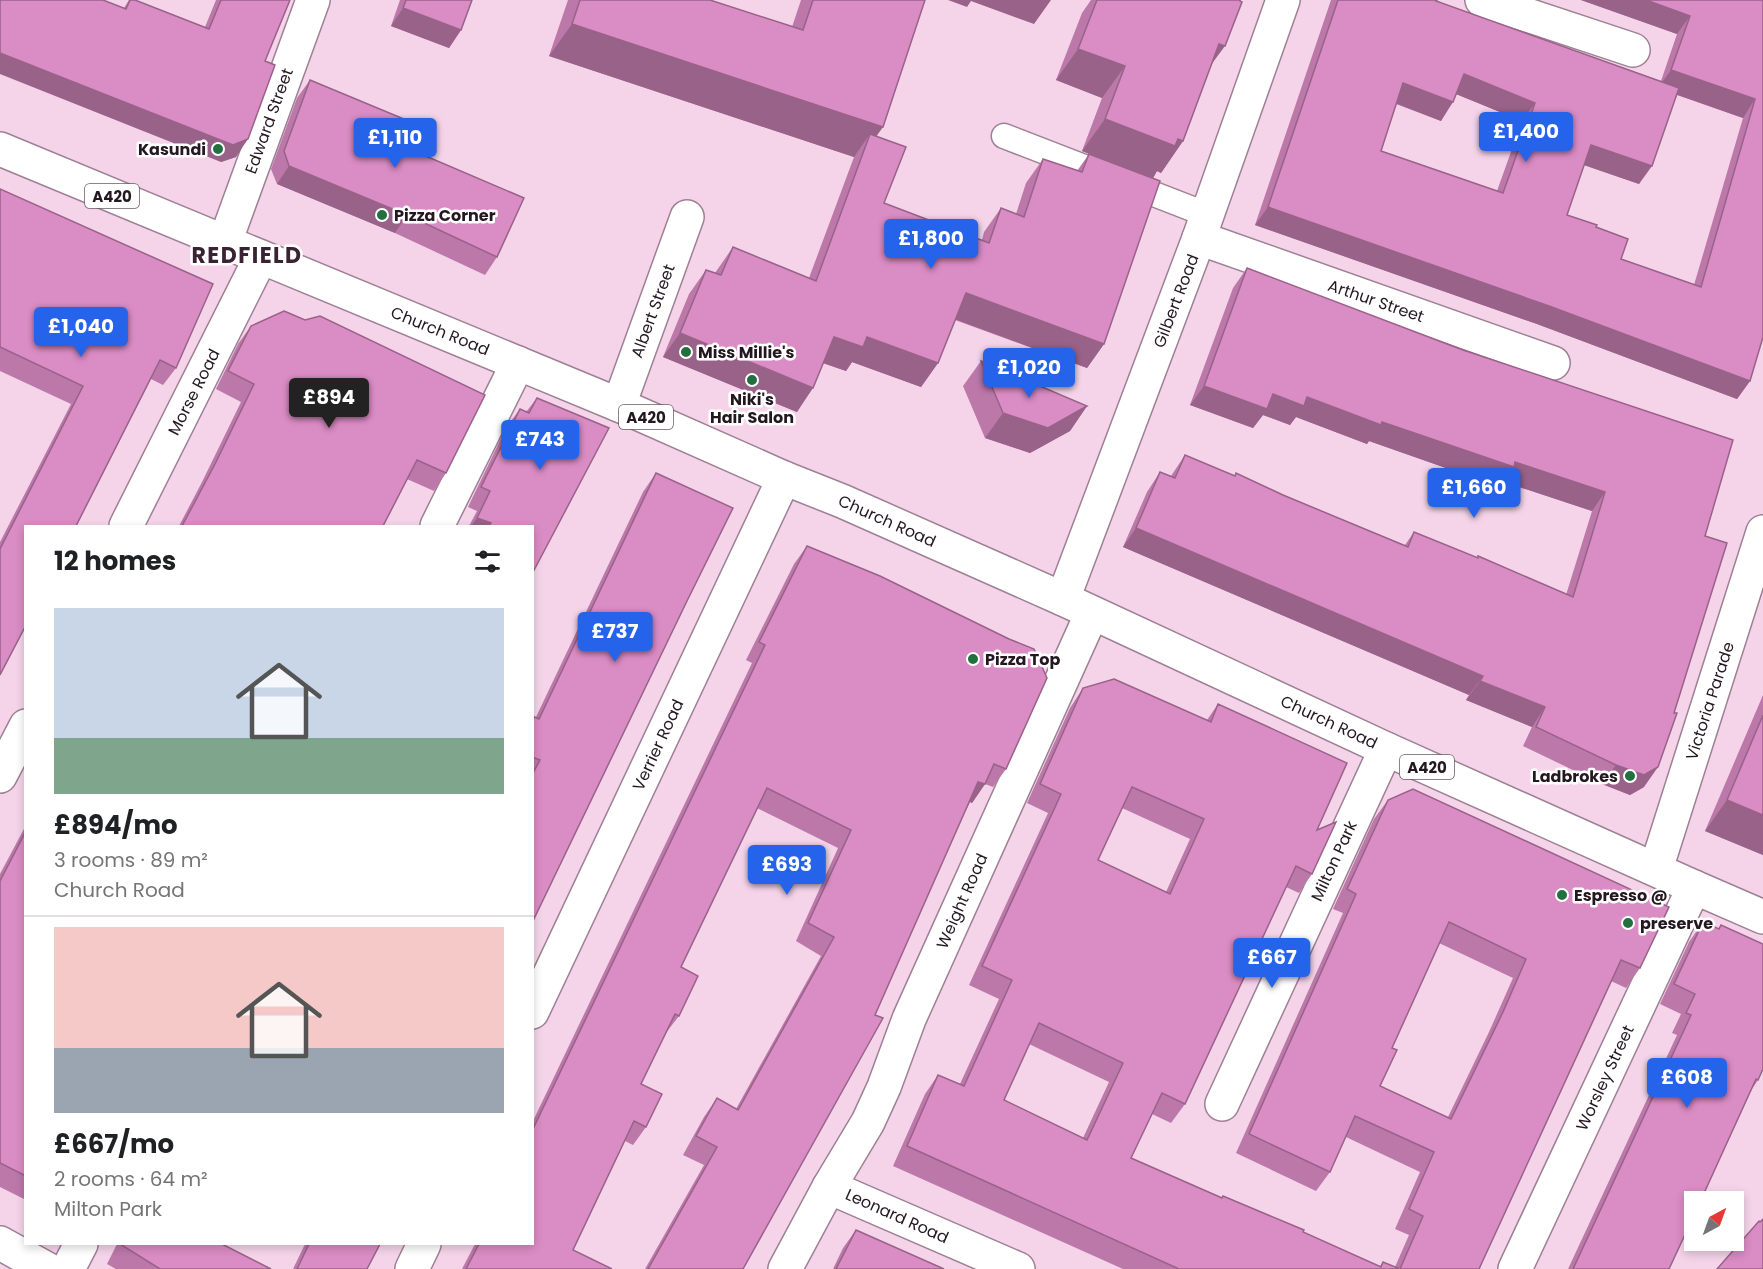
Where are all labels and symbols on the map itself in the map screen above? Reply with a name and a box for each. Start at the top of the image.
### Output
street label: Edward Street [239,65,299,177]
pin: £1,400 [1477,112,1575,163]
pin: £1,110 [346,118,444,169]
place label: Kasundi [138,138,206,161]
marker: Kasundi [211,142,225,156]
road number: A420 [85,184,139,208]
place label: Pizza Corner [394,204,496,227]
marker: Pizza Corner [375,208,389,222]
pin: £1,800 [882,219,980,270]
district label: REDFIELD [191,240,303,271]
street label: Gilbert Road [1148,251,1204,351]
street label: Albert Street [625,261,681,361]
street label: Arthur Street [1325,274,1427,328]
street label: Church Road [387,301,493,361]
pin: £1,040 [32,307,130,358]
place label: Miss Millie's [698,341,795,364]
street label: Morse Road [162,345,226,439]
marker: Miss Millie's [679,345,693,359]
pin: £1,020 [980,348,1078,399]
marker: Niki's Hair Salon [745,373,759,387]
pin: £894 [293,378,365,429]
place label: Niki's Hair Salon [710,388,794,429]
road number: A420 [619,405,673,429]
pin: £743 [504,420,576,471]
pin: £1,660 [1425,468,1523,519]
street label: Church Road [835,489,939,553]
pin: £737 [579,612,651,663]
street label: Victoria Parade [1680,639,1740,763]
place label: Pizza Top [985,648,1060,671]
marker: Pizza Top [966,652,980,666]
street label: Church Road [1277,689,1381,755]
street label: Verrier Road [627,696,689,794]
road number: A420 [1400,755,1454,779]
place label: Ladbrokes [1532,765,1618,788]
marker: Ladbrokes [1623,769,1637,783]
street label: Milton Park [1305,816,1363,905]
pin: £693 [751,845,823,896]
street label: Weight Road [931,850,993,952]
place label: Espresso @ [1574,884,1668,907]
marker: Espresso @ [1555,888,1569,902]
place label: preserve [1640,912,1713,935]
marker: preserve [1621,916,1635,930]
pin: £667 [1236,938,1308,989]
street label: Worsley Street [1570,1021,1640,1135]
pin: £608 [1651,1058,1723,1109]
street label: Leonard Road [842,1183,952,1249]
north arrow [1684,1191,1744,1251]

